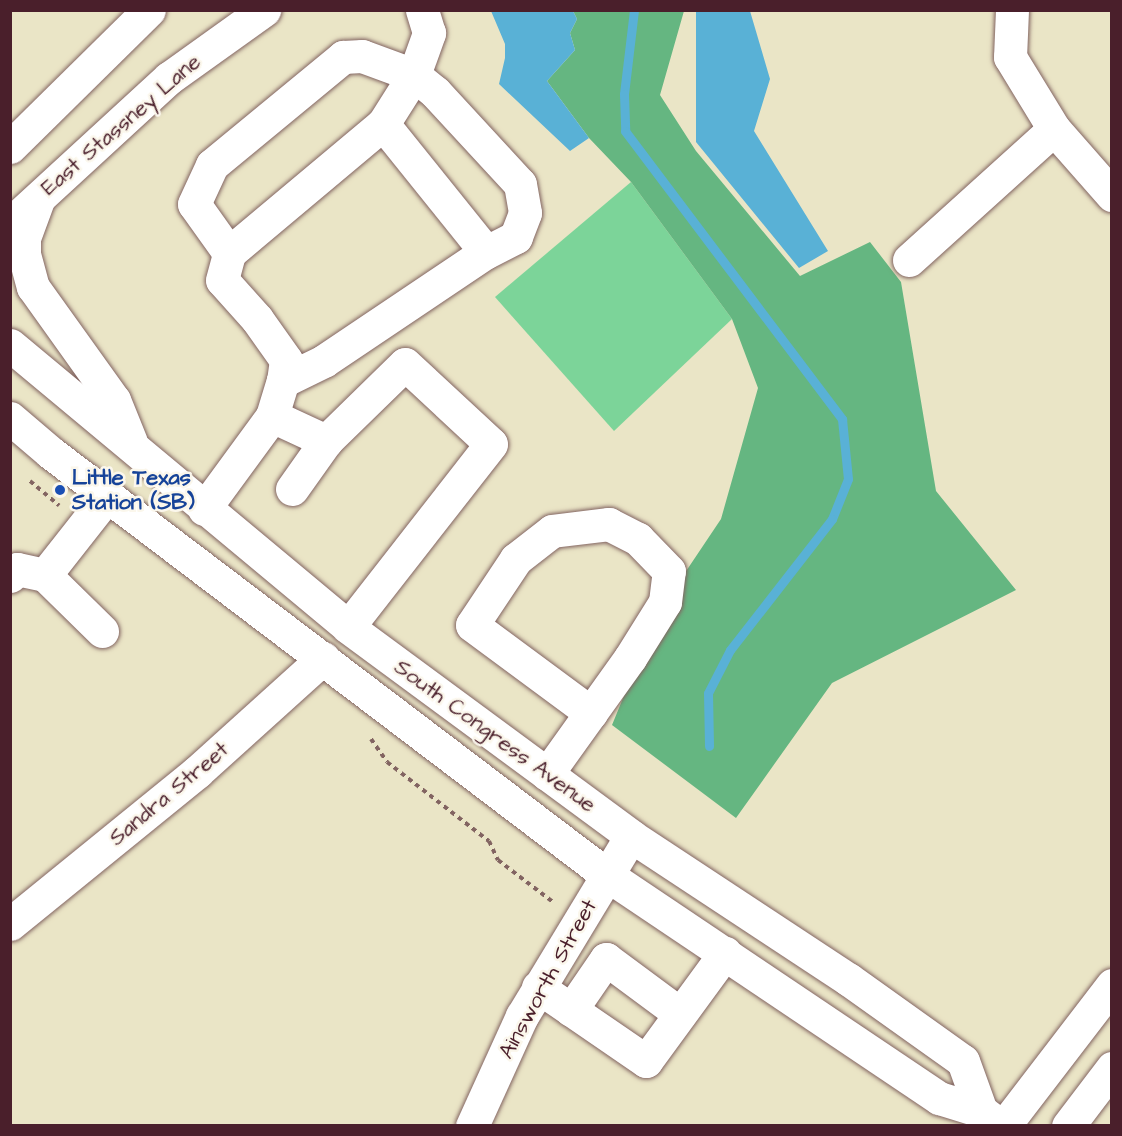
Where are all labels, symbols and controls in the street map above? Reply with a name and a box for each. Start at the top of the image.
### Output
street label: East Stassney Lane [36,49,206,201]
place label: Little Texas Station (SB) [72,464,195,516]
marker: Little Texas Station (SB) [53,483,67,497]
street label: South Congress Avenue [389,654,601,818]
street label: Sandra Street [104,736,234,852]
street label: Ainsworth Street [493,895,603,1063]

